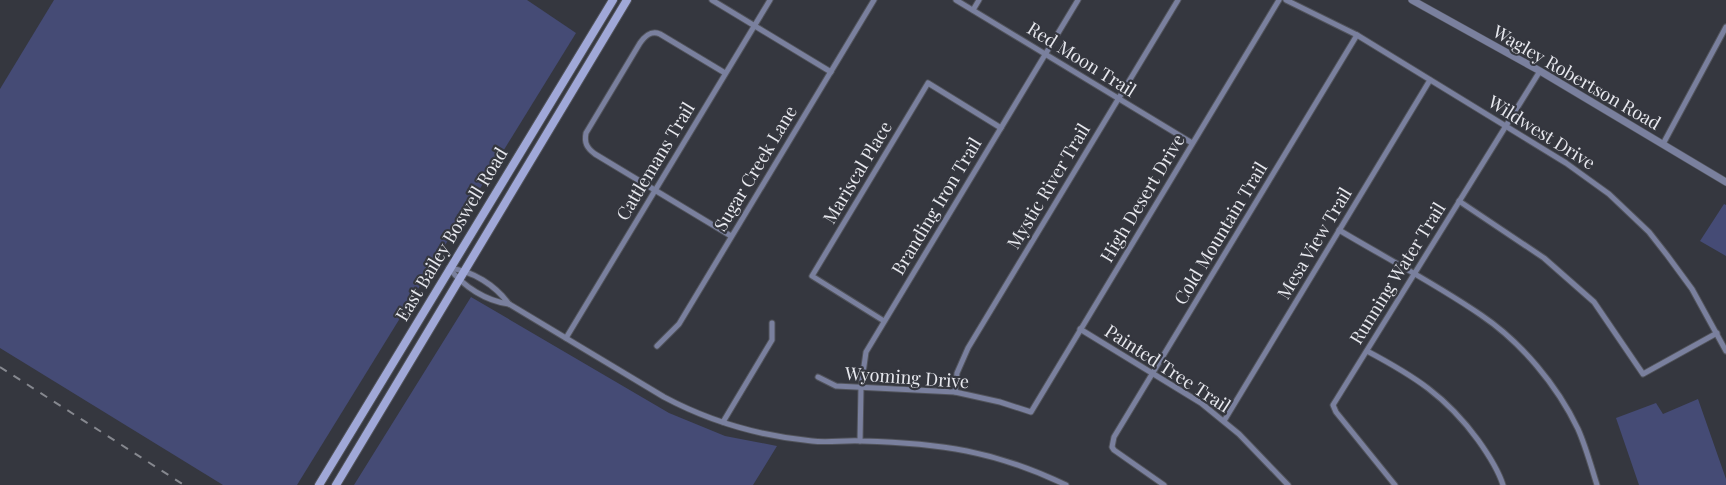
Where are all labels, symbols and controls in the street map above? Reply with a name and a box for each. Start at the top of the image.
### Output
street label: Red Moon Trail [1023,16,1141,102]
street label: Wagley Robertson Road [1488,19,1666,135]
street label: Wildwest Drive [1483,89,1600,175]
street label: Cattlemans Trail [610,97,700,225]
street label: Sugar Creek Lane [708,101,802,235]
street label: Mariscal Place [817,116,897,228]
street label: Mystic River Trail [1001,119,1095,253]
street label: High Desert Drive [1094,130,1190,266]
street label: Branding Iron Trail [886,133,986,279]
street label: East Bailey Boswell Road [390,142,513,325]
street label: Cold Mountain Trail [1168,157,1272,309]
street label: Mesa View Trail [1271,183,1357,303]
street label: Running Water Trail [1344,198,1450,348]
street label: Painted Tree Trail [1101,318,1235,418]
street label: Wyoming Drive [843,361,970,393]

